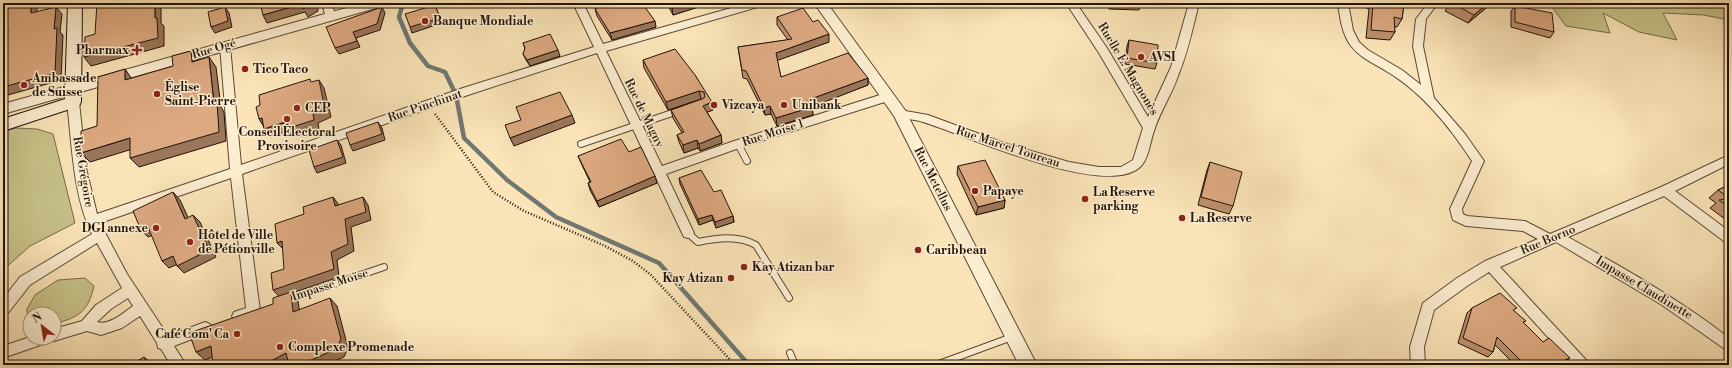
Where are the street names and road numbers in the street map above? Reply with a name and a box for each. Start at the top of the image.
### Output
street label: Ruelle E. Magnonès [1094,20,1162,118]
street label: Rue Ogé [190,36,238,62]
street label: Rue de Magny [621,76,667,150]
street label: Rue Pinchinat [386,86,465,126]
street label: Rue Moïse 1 [740,116,807,150]
street label: Rue Marcel Toureau [954,123,1062,171]
street label: Rue Grégoire [69,135,97,209]
street label: Rue Metellus [910,145,956,213]
street label: Rue Borno [1518,222,1578,258]
street label: Impasse Claudinette [1593,253,1695,323]
street label: Impasse Moïse [290,266,370,304]

